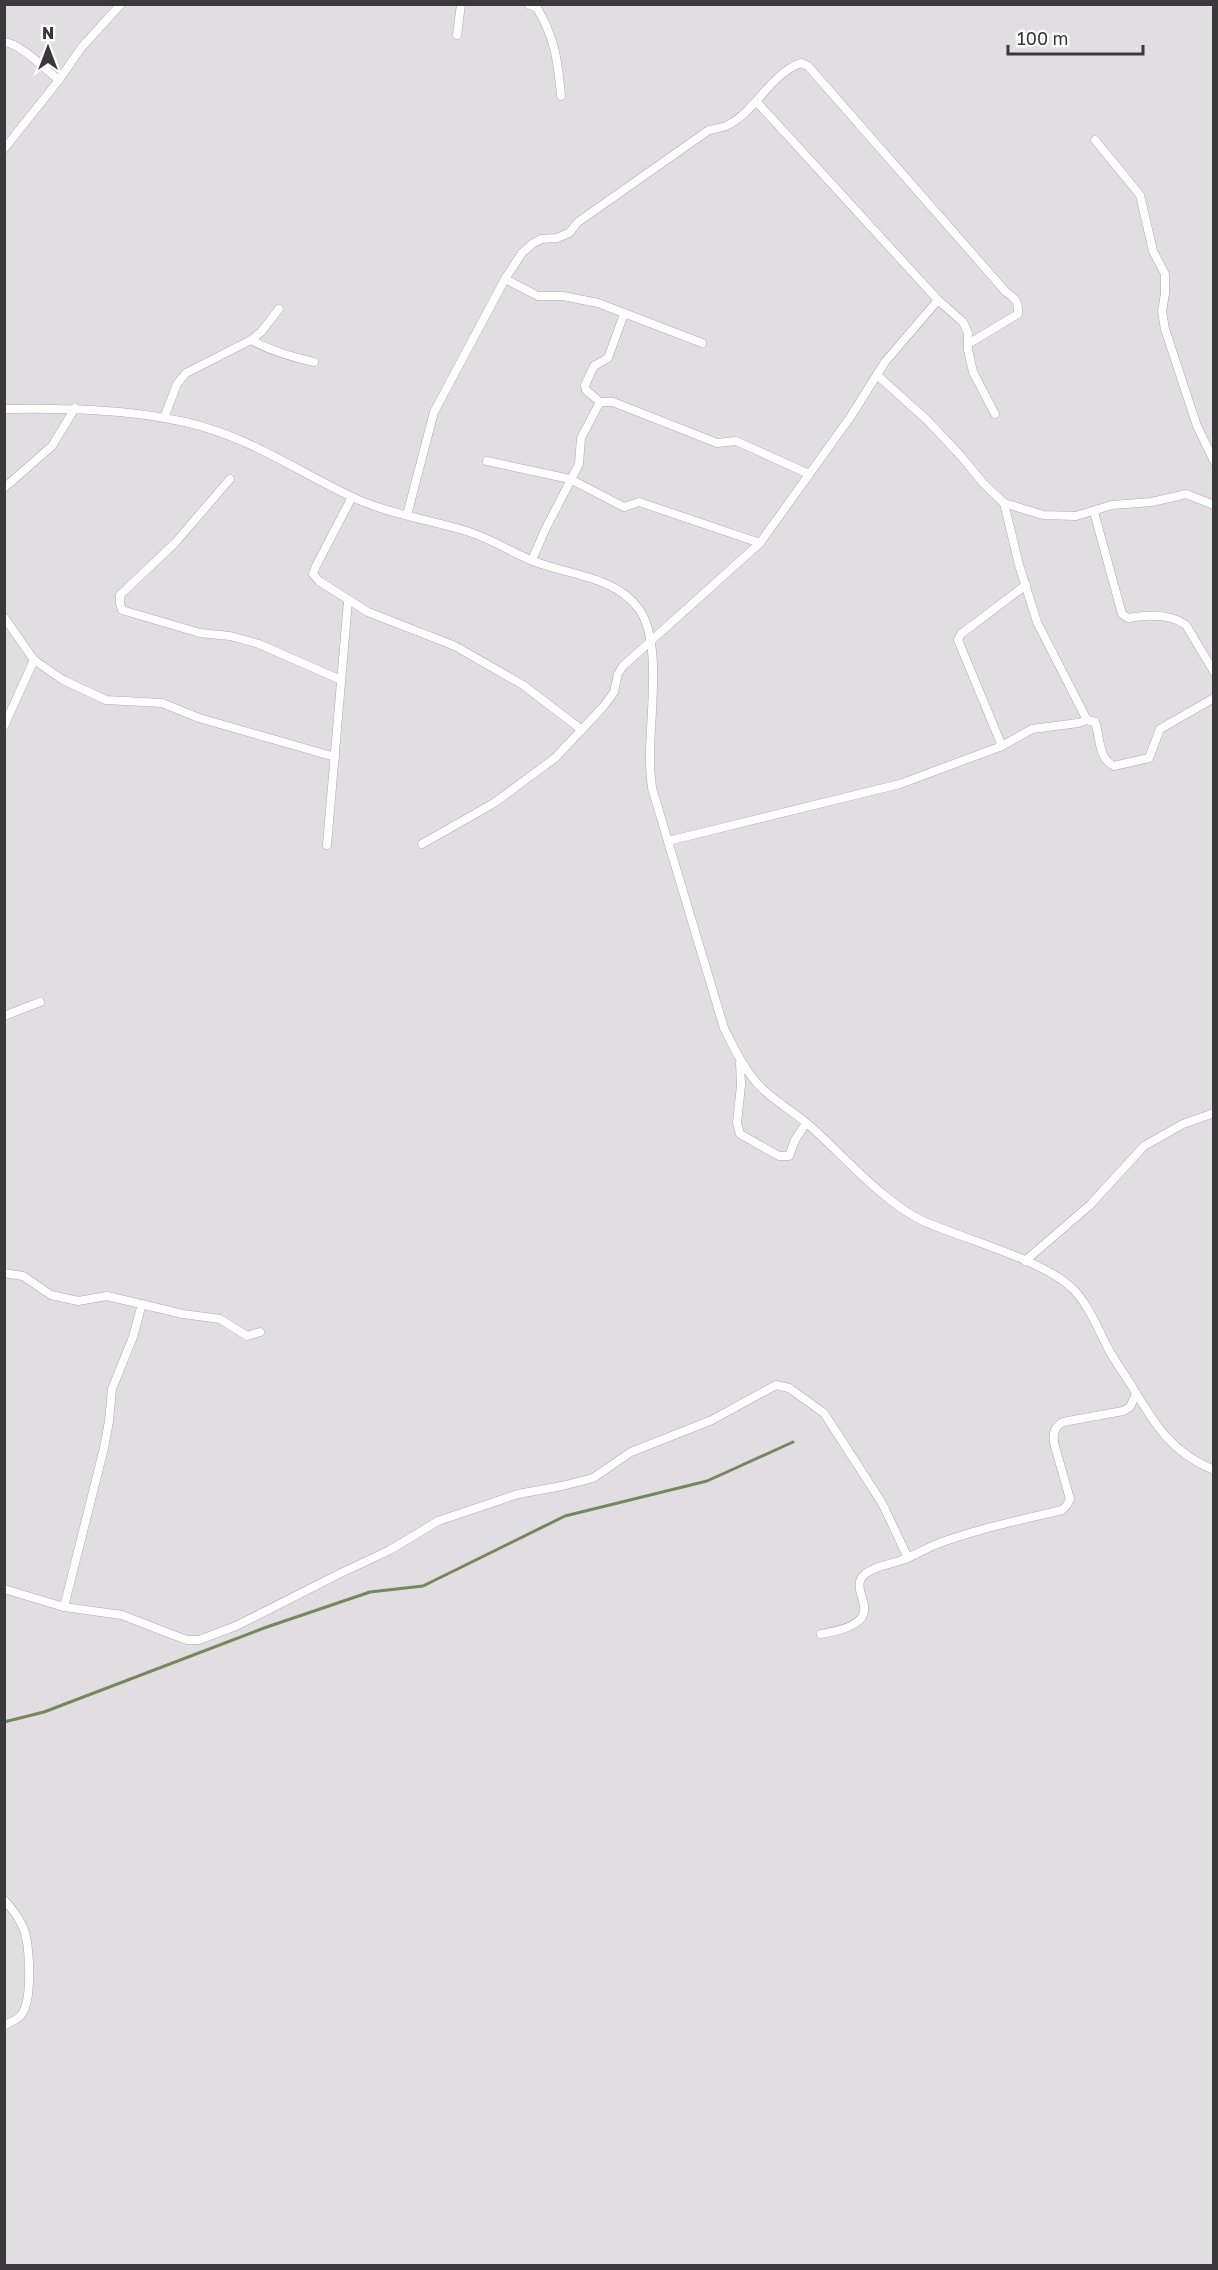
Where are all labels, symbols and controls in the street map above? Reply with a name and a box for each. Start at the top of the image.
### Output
north arrow [18,18,78,78]
scale bar [1008,18,1143,56]
text: N [42,23,54,43]
text: 100 m [1017,27,1068,49]

